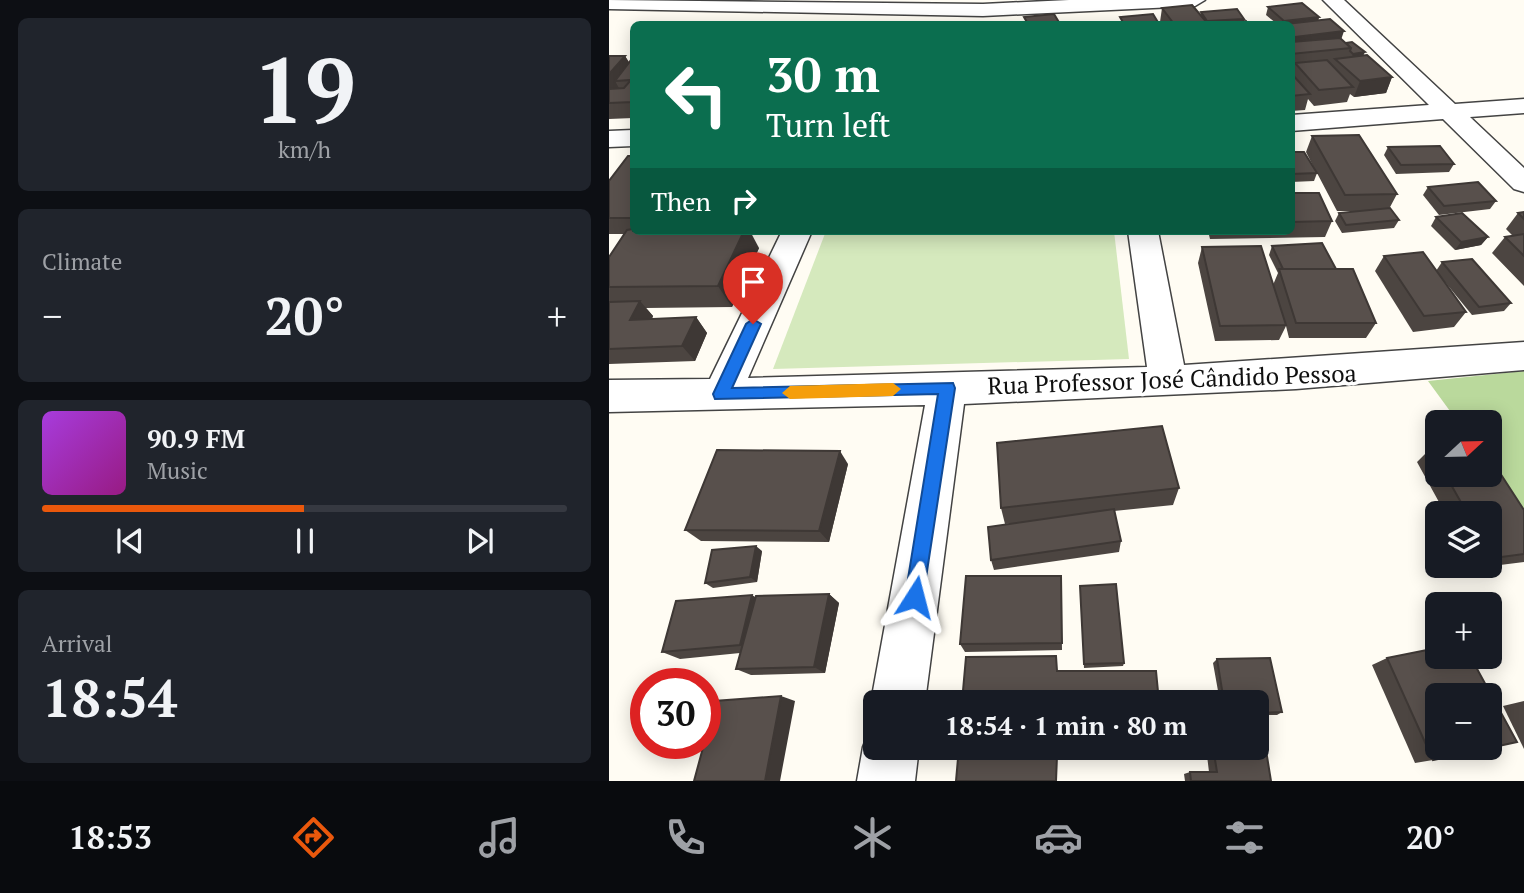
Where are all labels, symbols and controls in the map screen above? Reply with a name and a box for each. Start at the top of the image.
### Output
text: 19 [253,28,356,149]
text: 30 m [766,41,880,106]
icon: left [651,49,742,140]
text: Turn left [766,104,890,146]
text: km/h [278,134,331,165]
icon: right [725,182,763,220]
text: Then [651,184,711,218]
text: Climate [42,246,122,277]
pin [723,252,783,324]
icon: arrive [734,263,772,301]
text: 20° [264,281,345,350]
text: − [42,291,62,341]
text: + [547,291,567,341]
street label: Rua Professor José Cândido Pessoa [987,357,1357,401]
north arrow [1425,410,1501,486]
map controls [1425,410,1502,760]
text: 90.9 FM [147,421,245,455]
text: Music [147,455,208,486]
button: layers [1425,501,1502,578]
icon: previous [111,522,149,560]
icon: pause [286,522,324,560]
icon: next [461,522,499,560]
position arrow [878,560,952,634]
button: + [1425,592,1502,669]
text: Arrival [42,628,113,659]
text: 18:54 [42,663,177,732]
speed limit sign: 30 [630,668,721,759]
button: − [1425,683,1502,760]
text: 18:54 · 1 min · 80 m [945,708,1187,742]
icon: directions [289,813,338,862]
icon: music [475,813,524,862]
icon: phone [661,813,710,862]
icon: climate [848,813,897,862]
icon: car [1034,813,1083,862]
icon: filters [1220,813,1269,862]
text: 18:53 [69,816,152,858]
text: 20° [1406,816,1455,858]

